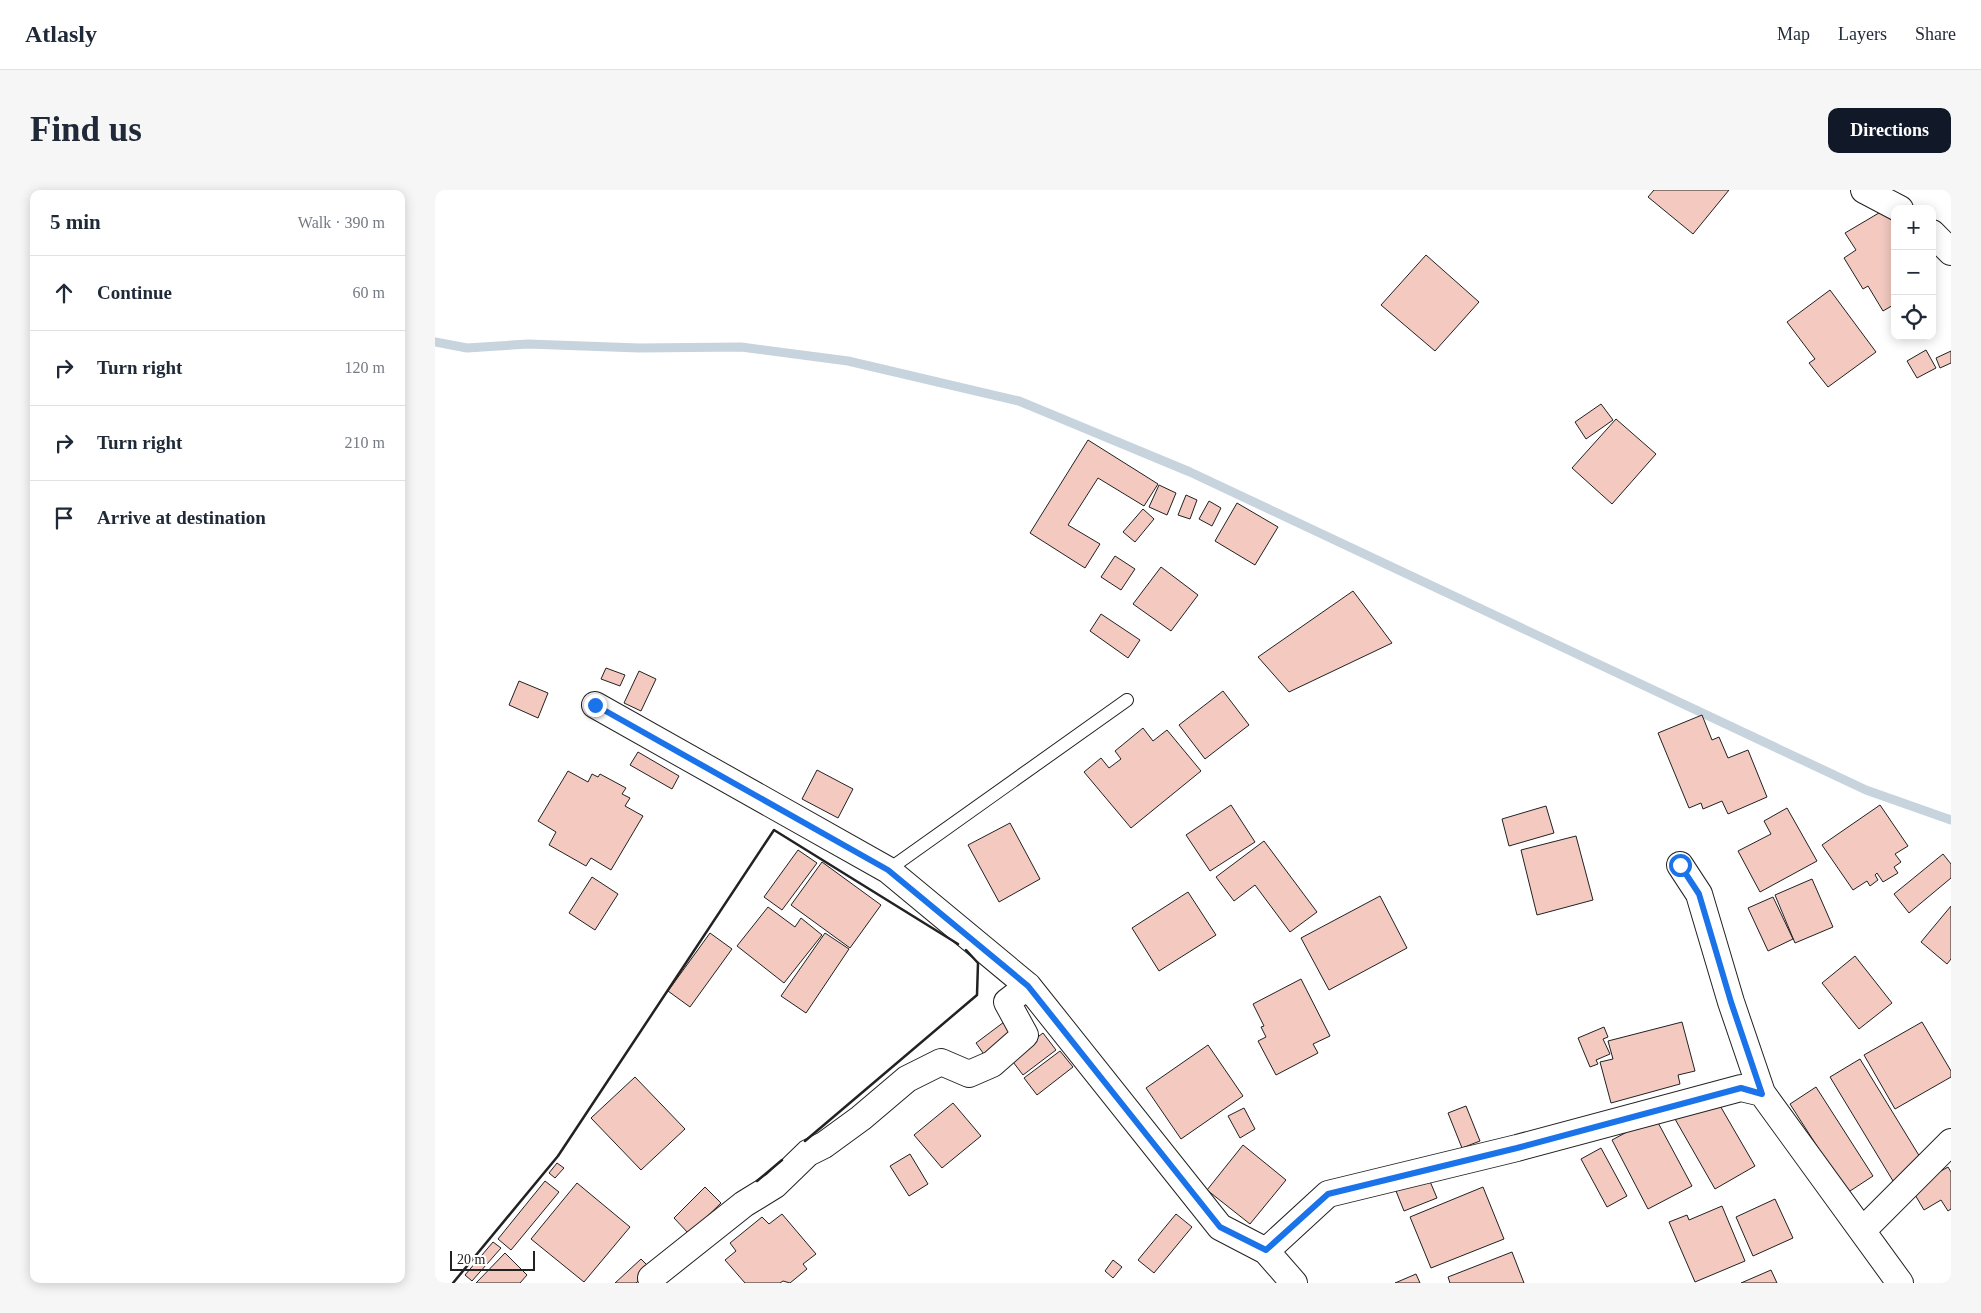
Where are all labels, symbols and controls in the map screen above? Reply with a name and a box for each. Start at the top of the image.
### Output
text: Atlasly [25,21,97,47]
text: Map [1777,24,1810,44]
text: Layers [1838,24,1887,44]
text: Share [1915,24,1956,44]
button: Directions [1828,108,1951,153]
text: Find us [30,110,142,149]
map controls [1891,205,1936,340]
button: + [1891,205,1936,250]
text: 5 min [50,210,101,234]
text: Walk · 390 m [298,214,385,231]
button: − [1891,250,1936,295]
icon: ahead [50,279,78,307]
text: Continue [97,282,172,303]
text: 60 m [353,284,385,301]
button: locate [1891,295,1936,340]
icon: right [50,354,78,382]
text: Turn right [97,357,182,378]
text: 120 m [345,359,385,376]
icon: right [50,429,78,457]
text: Turn right [97,432,182,453]
text: 210 m [345,434,385,451]
icon: arrive [50,504,78,532]
text: Arrive at destination [97,507,266,528]
route end [584,694,607,717]
route start [1669,854,1692,877]
scale bar [450,1248,535,1271]
text: 20 m [457,1252,485,1267]

